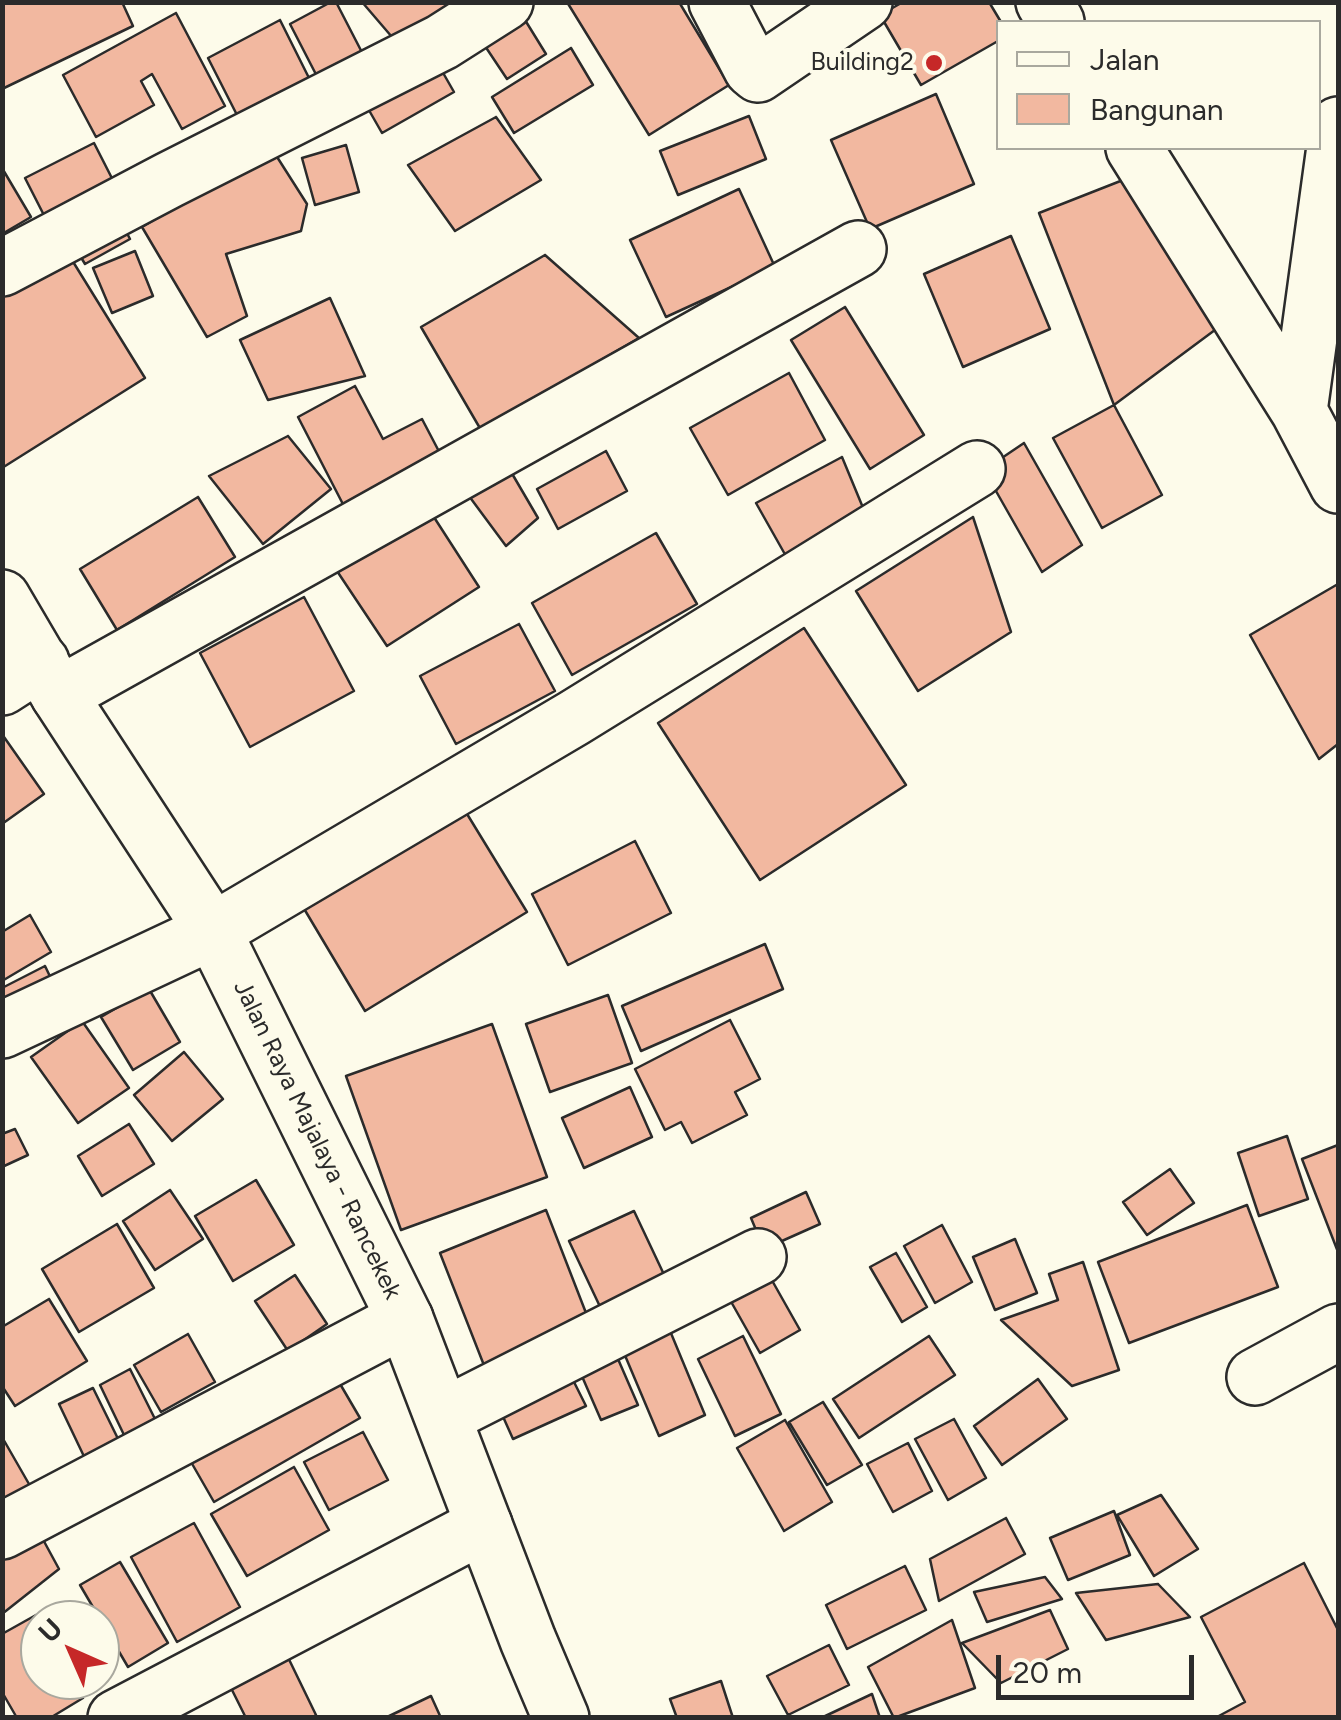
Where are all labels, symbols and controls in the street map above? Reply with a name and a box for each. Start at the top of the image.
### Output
legend [996,20,1321,150]
text: Jalan [1090,41,1159,78]
place label: Building2 [810,48,914,78]
marker: Building2 [923,52,945,74]
text: Bangunan [1090,91,1224,128]
street label: Jalan Raya Majalaya - Rancekek [227,976,407,1304]
north arrow [20,1600,120,1700]
text: U [31,1611,69,1649]
scale bar [1001,1635,1198,1697]
text: 20 m [1013,1654,1082,1691]

